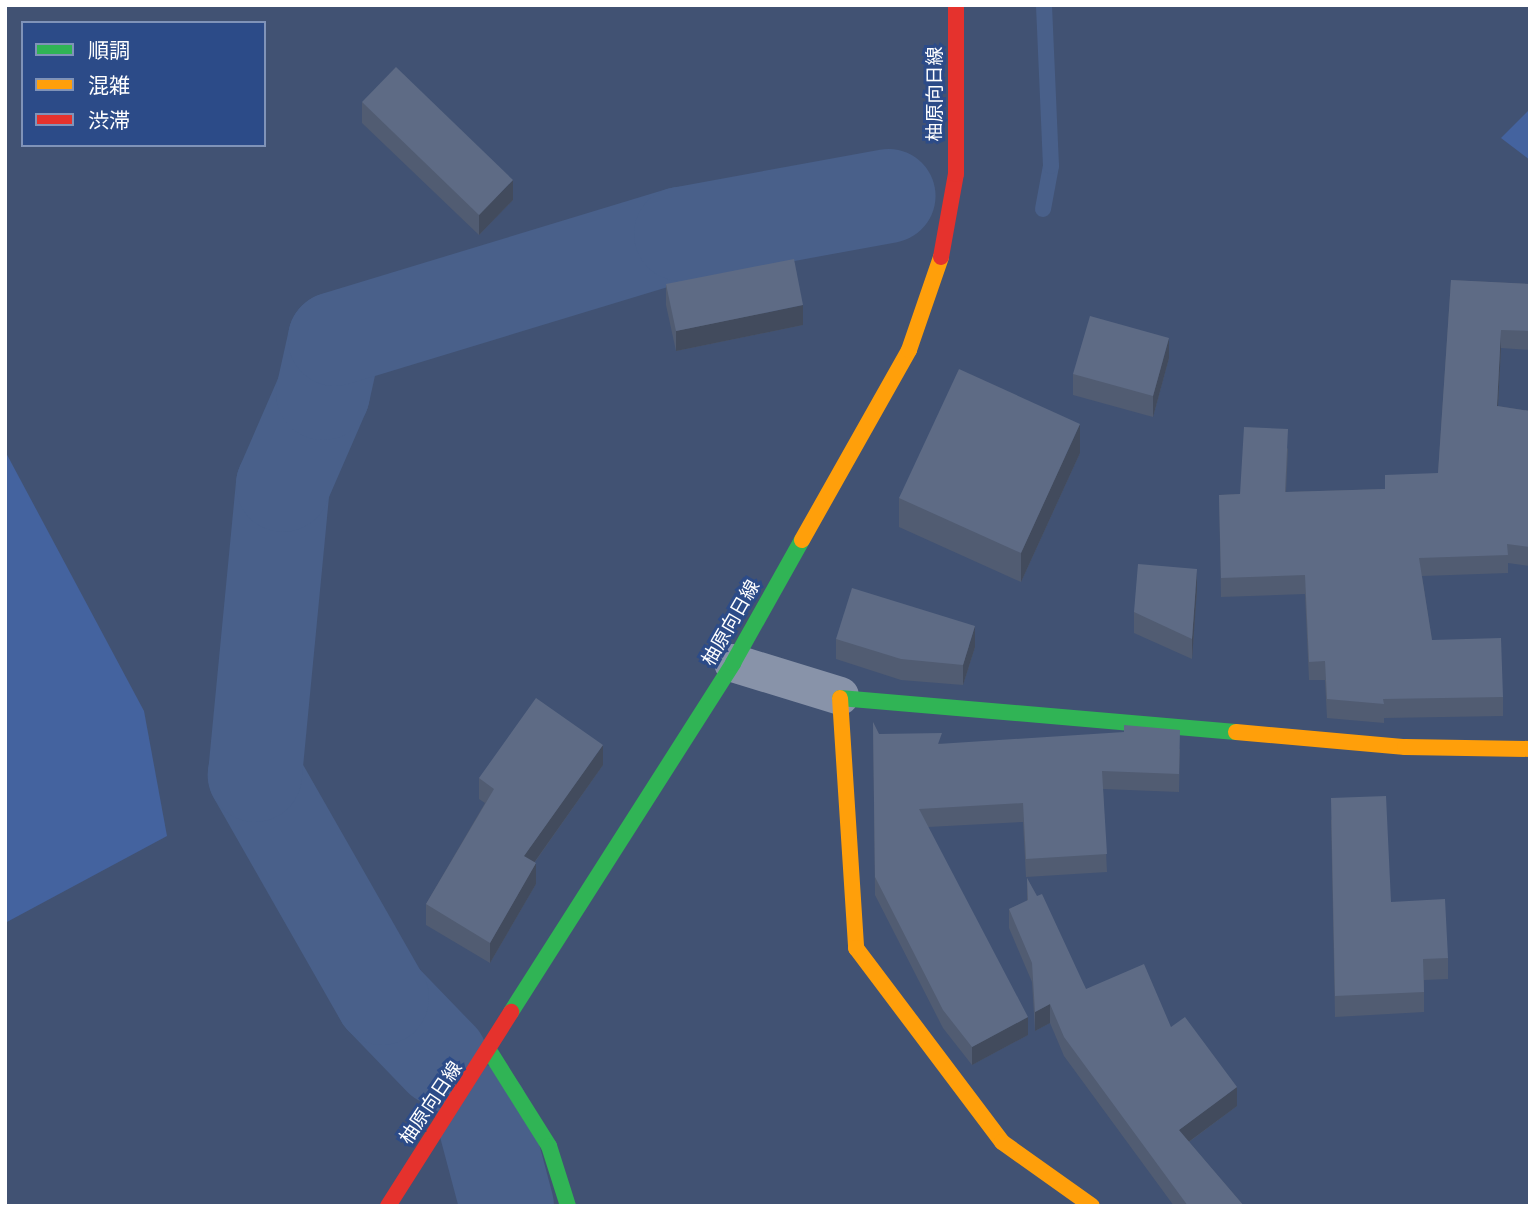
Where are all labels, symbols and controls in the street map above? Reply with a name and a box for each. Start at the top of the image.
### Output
legend [21,21,266,147]
text: 順調 [88,36,130,65]
street label: 柚原向日線 [924,47,946,141]
text: 混雑 [88,71,130,100]
text: 渋滞 [88,106,130,135]
street label: 柚原向日線 [697,576,765,670]
street label: 柚原向日線 [395,1057,467,1149]

